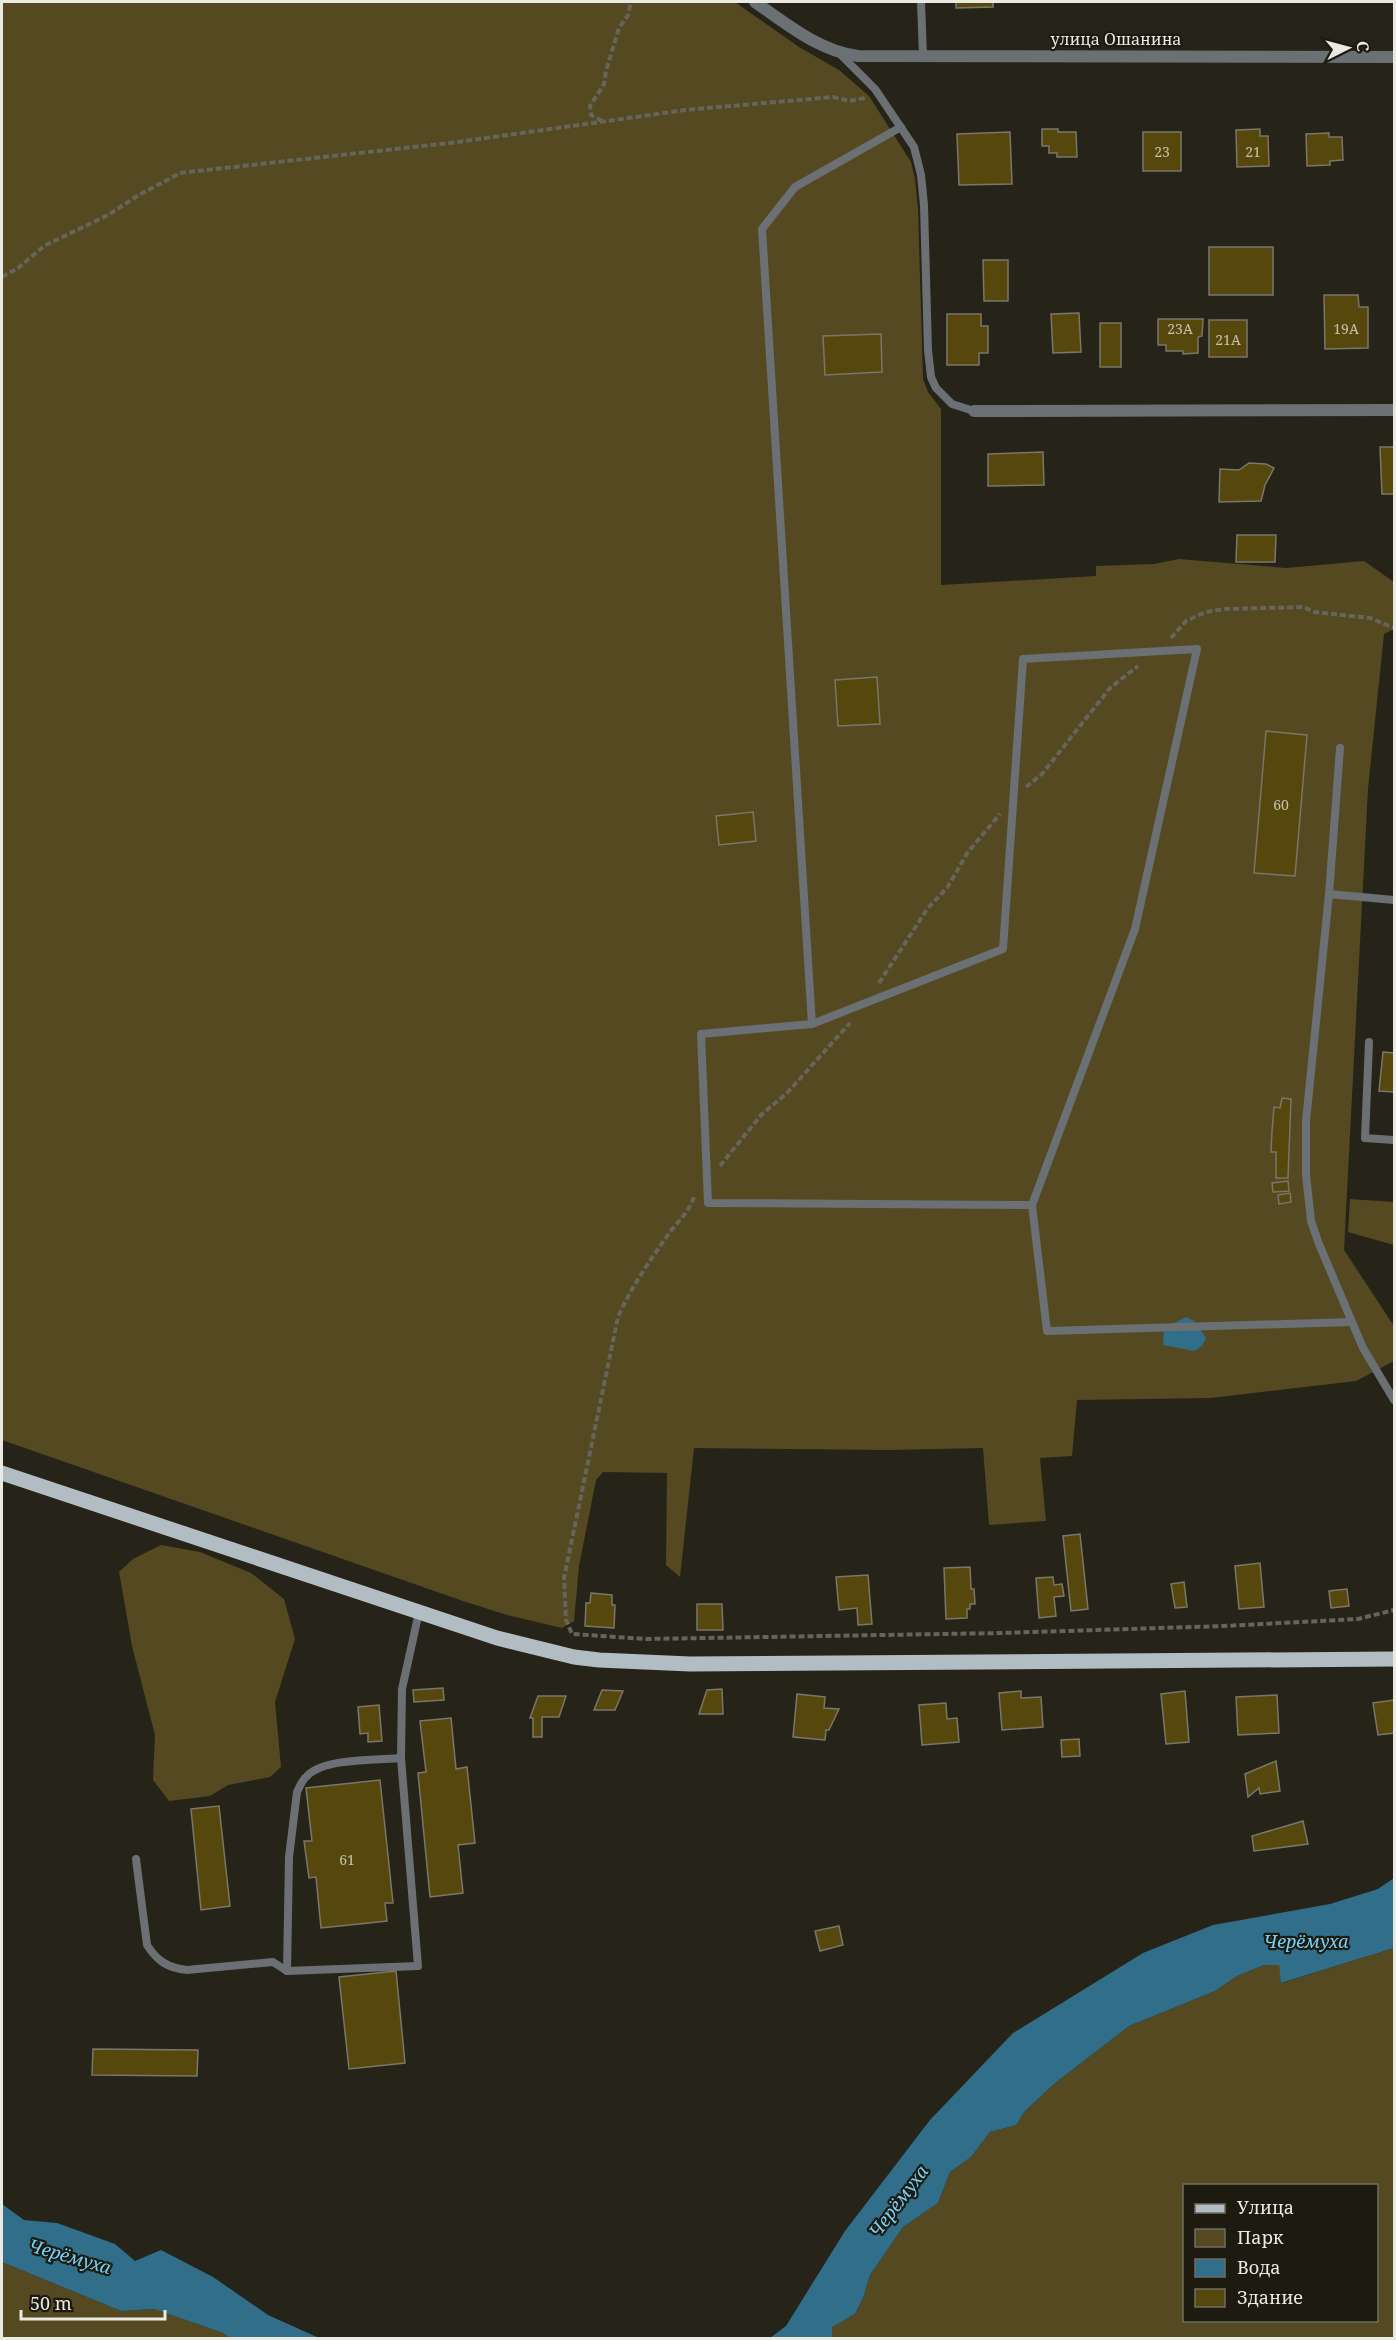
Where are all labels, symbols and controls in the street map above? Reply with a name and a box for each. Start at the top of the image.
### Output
north arrow [1318,18,1378,78]
street label: улица Ошанина [1051,28,1181,50]
text: С [1351,40,1374,53]
house number: 23 [1154,142,1170,161]
house number: 21 [1245,142,1261,161]
house number: 23А [1167,319,1193,338]
house number: 19А [1333,319,1359,338]
house number: 21А [1215,330,1241,349]
house number: 60 [1273,795,1289,814]
house number: 61 [339,1850,355,1869]
water label: Черёмуха [1264,1929,1348,1953]
water label: Черёмуха [863,2160,933,2242]
legend [1183,2184,1378,2322]
text: Улица [1237,2195,1294,2219]
text: Парк [1237,2225,1284,2249]
water label: Черёмуха [26,2233,114,2279]
text: Вода [1237,2255,1281,2279]
scale bar [21,2283,165,2321]
text: Здание [1237,2285,1303,2309]
text: 50 m [30,2291,72,2315]

